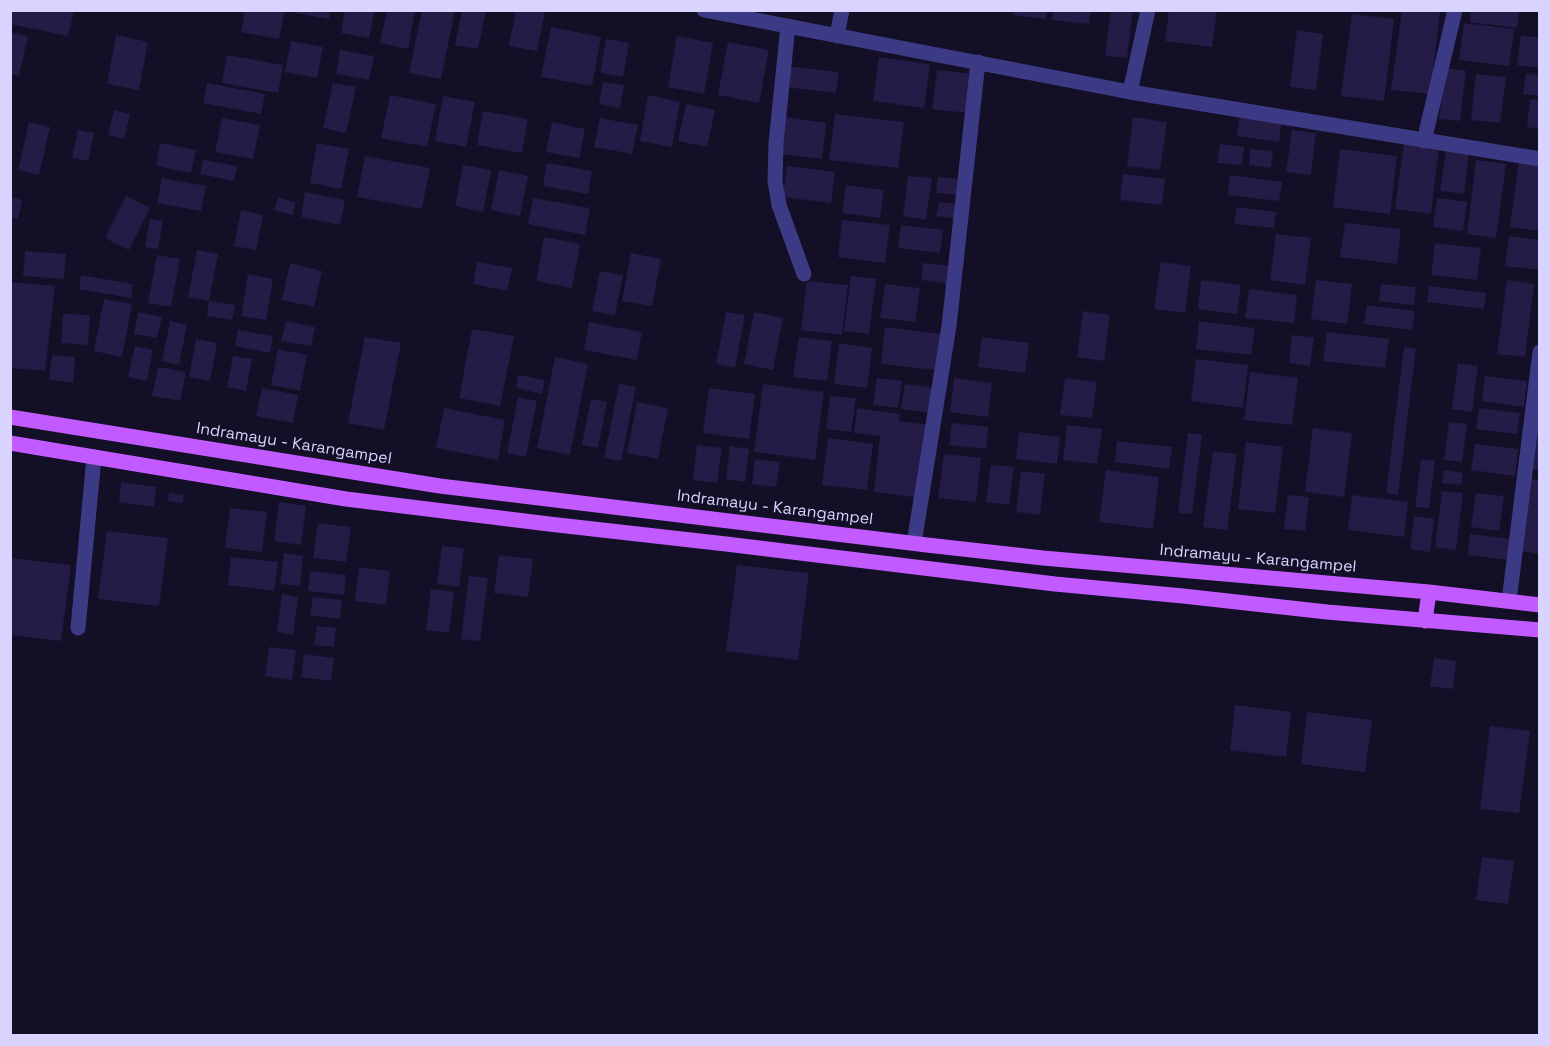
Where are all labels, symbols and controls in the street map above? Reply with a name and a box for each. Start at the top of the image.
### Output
street label: Indramayu - Karangampel [195,419,393,469]
street label: Indramayu - Karangampel [676,486,874,530]
street label: Indramayu - Karangampel [1159,541,1357,577]

